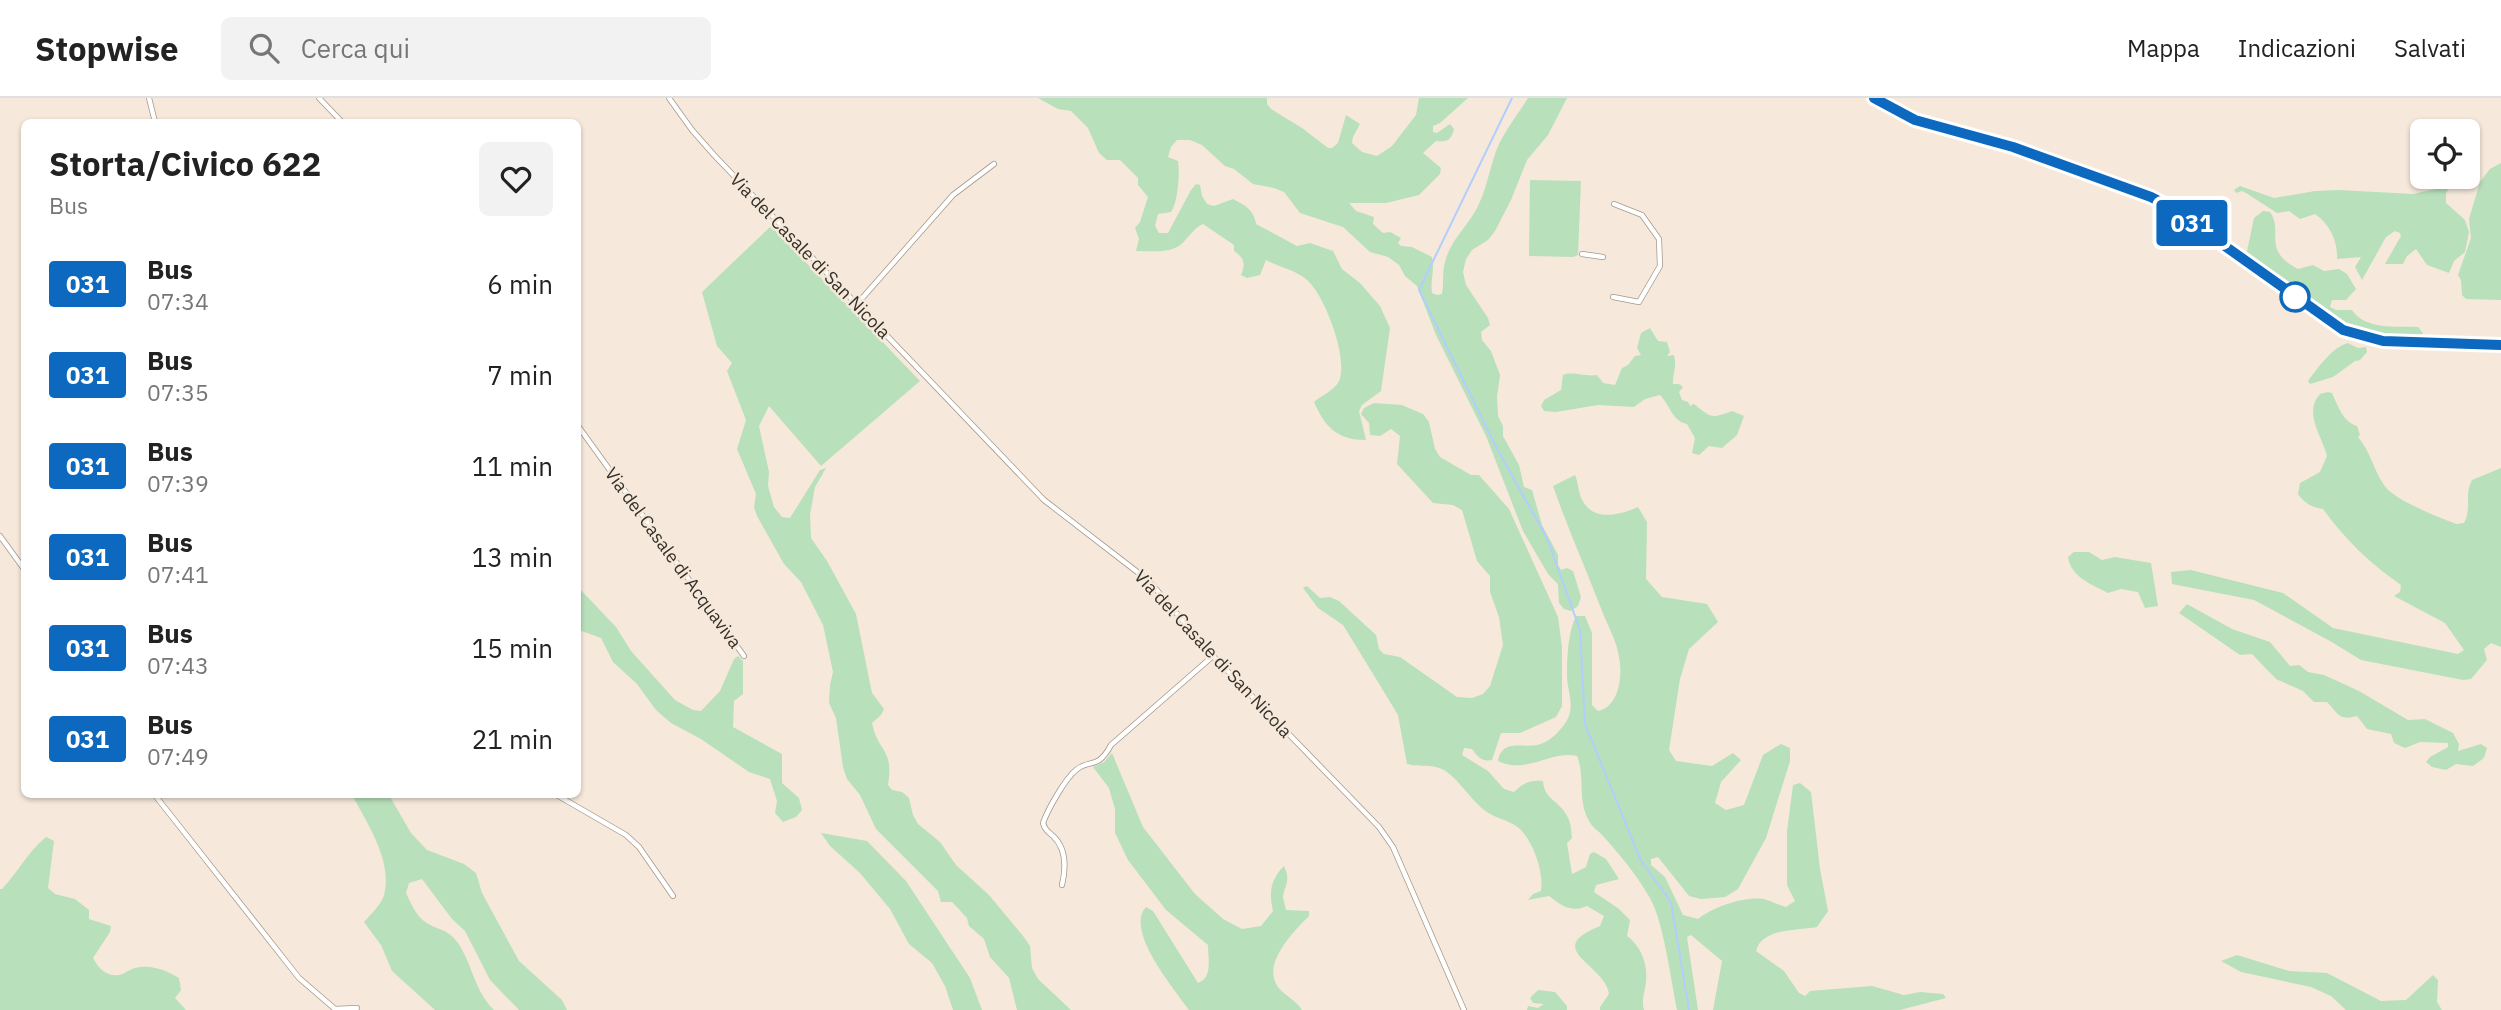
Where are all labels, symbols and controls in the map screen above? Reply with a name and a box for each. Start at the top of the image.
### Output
search box [221,17,711,80]
text: Stopwise [35,27,179,70]
icon: search [245,29,283,67]
text: Cerca qui [301,31,410,65]
text: Mappa [2127,32,2200,64]
text: Indicazioni [2238,32,2356,64]
text: Salvati [2394,32,2466,64]
map controls [2410,119,2480,189]
button: locate [2410,119,2480,189]
text: Storta/Civico 622 [49,142,321,185]
button: heart [479,142,553,216]
street label: Via del Casale di San Nicola [725,168,896,344]
text: Bus [49,190,88,220]
line badge: 031 [2152,200,2232,246]
text: 031 [2170,207,2214,239]
text: Bus [147,252,193,286]
text: 6 min [487,267,553,301]
text: 031 [66,268,109,300]
unlabelled marker [2280,282,2310,312]
text: 07:34 [147,286,209,316]
text: Bus [147,343,193,377]
text: 7 min [487,358,553,392]
text: 031 [66,359,109,391]
text: 07:35 [147,377,209,407]
text: Bus [147,434,193,468]
text: 11 min [472,449,553,483]
text: 031 [66,450,109,482]
street label: Via del Casale di Acquaviva [600,463,747,653]
text: 07:39 [147,468,209,498]
text: Bus [147,525,193,559]
text: 13 min [472,540,553,574]
text: 031 [66,541,109,573]
text: 07:41 [147,559,209,589]
street label: Via del Casale di San Nicola [1129,565,1298,743]
text: Bus [147,616,193,650]
text: 15 min [472,631,553,665]
text: 031 [66,632,109,664]
text: 07:43 [147,650,209,680]
text: Bus [147,707,193,741]
text: 21 min [472,722,553,756]
text: 031 [66,723,109,755]
text: 07:49 [147,741,209,771]

